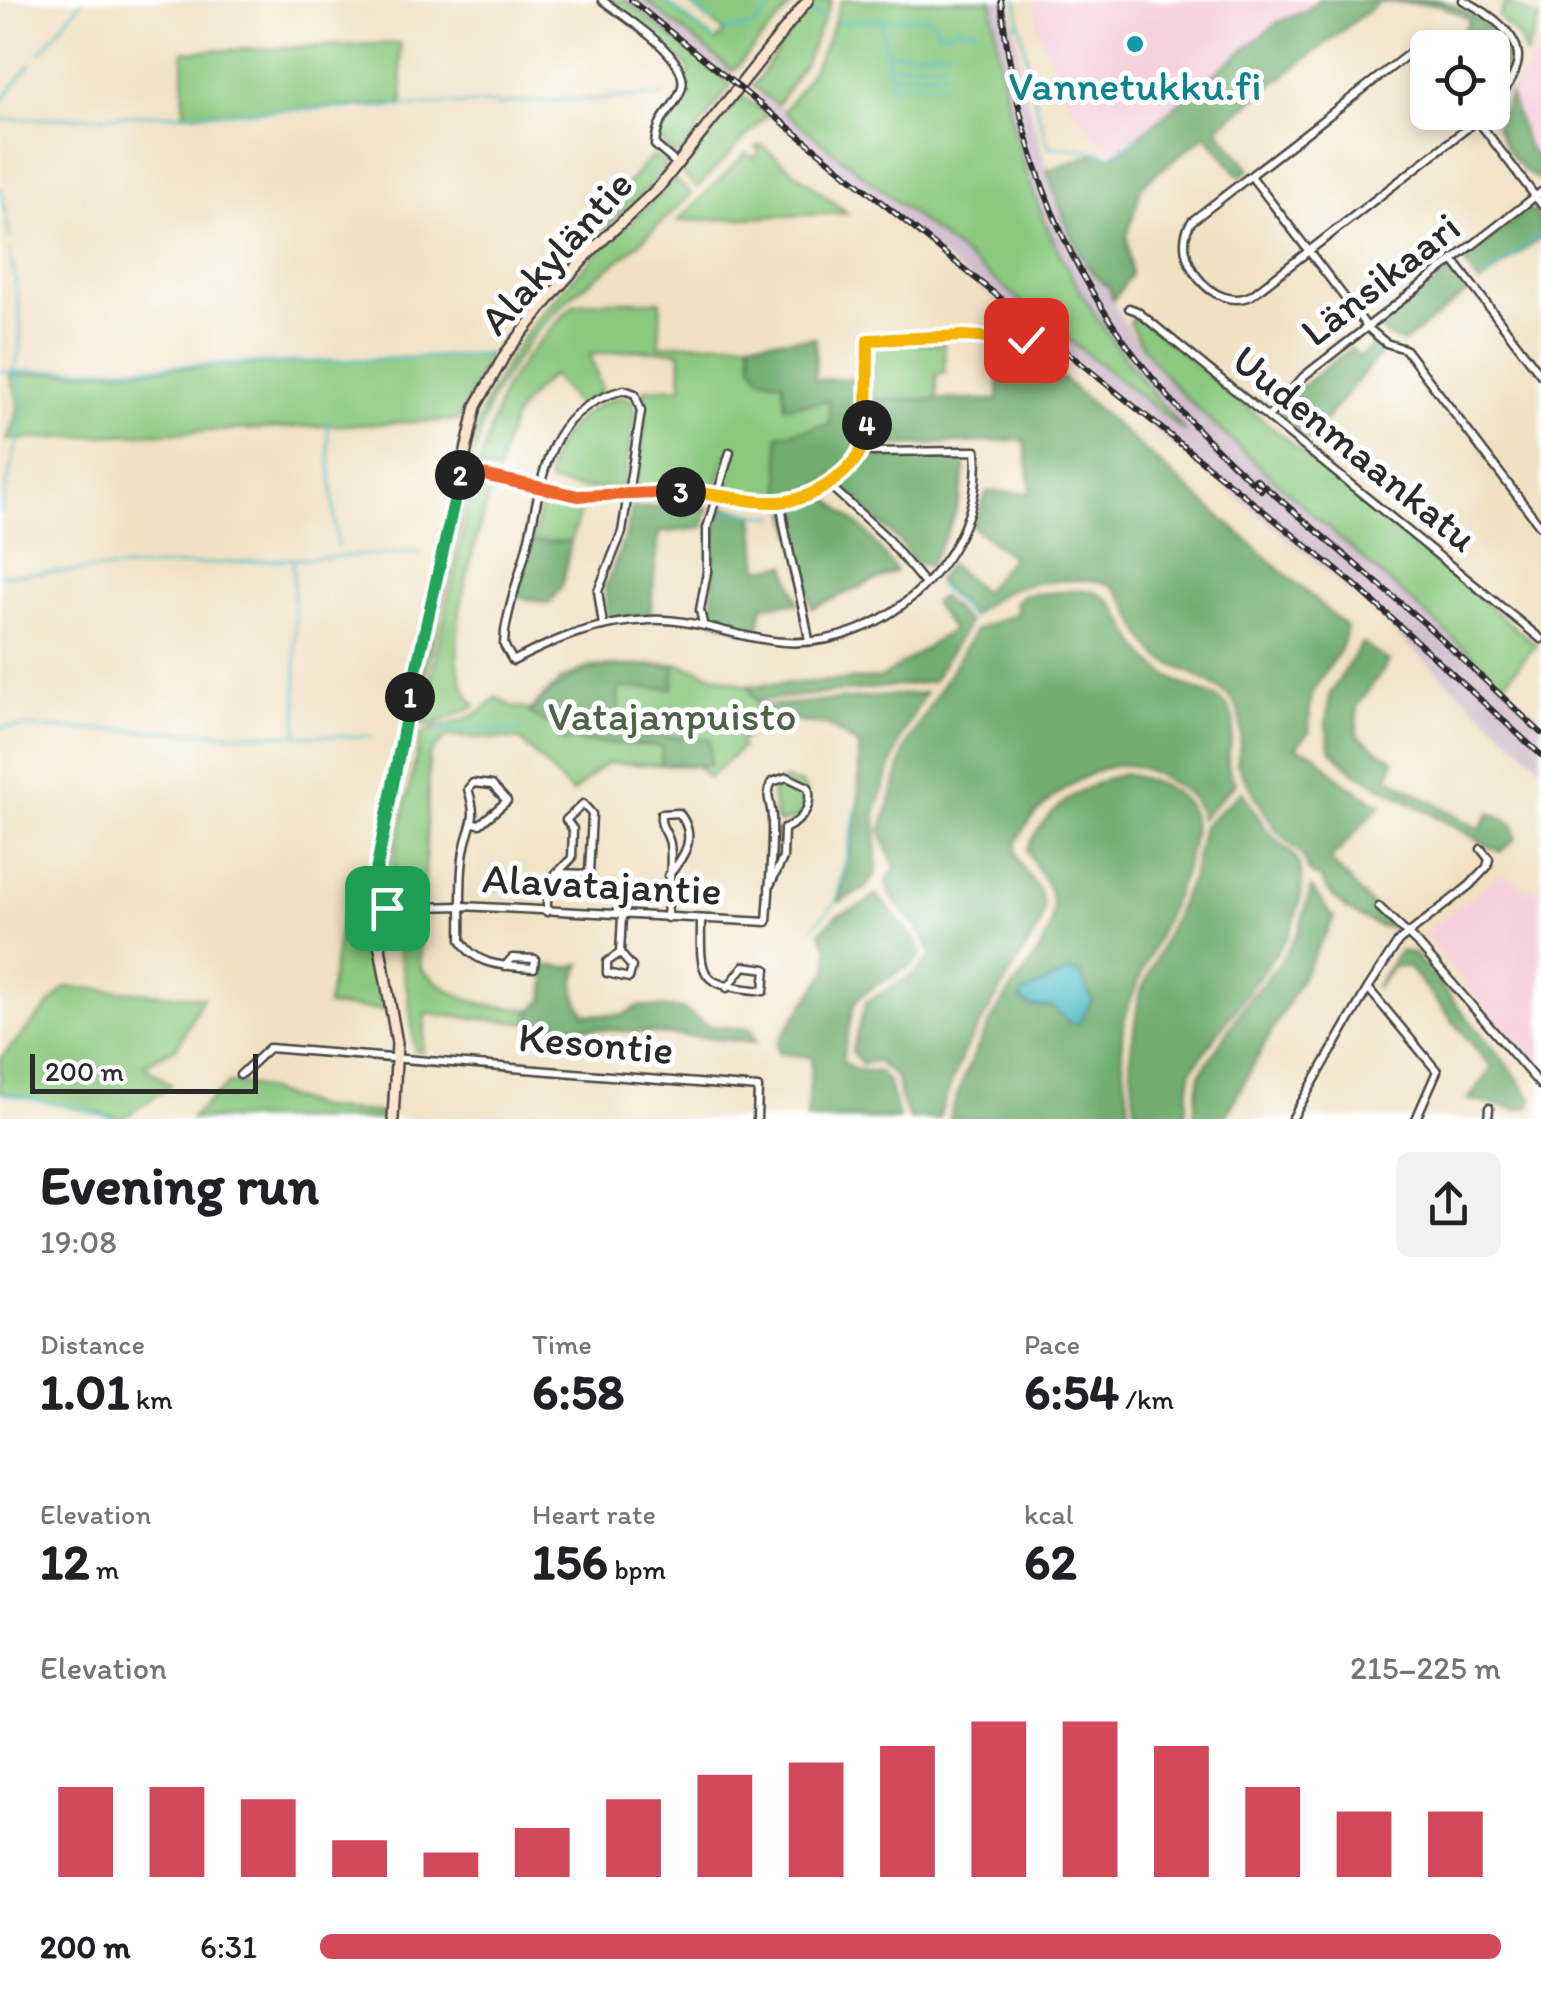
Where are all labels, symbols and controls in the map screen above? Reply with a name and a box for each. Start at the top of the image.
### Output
map controls [1410,30,1510,130]
button: locate [1410,30,1510,130]
marker: Vannetukku.fi [1124,33,1146,55]
place label: Vannetukku.fi [1008,60,1262,111]
street label: Alakyläntie [469,159,643,345]
street label: Länsikaari [1290,201,1470,357]
pin [984,298,1069,383]
icon: check [999,313,1054,368]
street label: Uudenmaankatu [1222,334,1488,562]
pin: 4 [842,400,892,450]
text: 4 [859,408,875,442]
pin: 2 [435,450,485,500]
text: 2 [453,458,467,492]
pin: 3 [656,467,706,517]
text: 3 [673,475,689,509]
pin: 1 [385,672,435,722]
text: 1 [404,680,417,714]
park label: Vatajanpuisto [547,690,797,741]
street label: Alavatajantie [481,852,723,916]
pin [345,866,430,951]
icon: arrive [360,881,415,936]
street label: Kesontie [516,1011,676,1075]
scale bar [30,1049,258,1094]
text: 200 m [45,1054,124,1088]
text: Evening run [40,1152,319,1218]
button: share [1396,1152,1501,1257]
text: 19:08 [40,1223,117,1261]
text: Distance [40,1327,145,1361]
text: Time [532,1327,592,1361]
text: Pace [1024,1327,1080,1361]
text: 1.01 [40,1361,130,1422]
text: 6:58 [532,1361,624,1422]
text: 6:54 [1024,1361,1119,1422]
text: km [130,1382,173,1416]
text: /km [1119,1382,1174,1416]
text: Elevation [40,1497,151,1531]
text: Heart rate [532,1497,656,1531]
text: kcal [1024,1497,1074,1531]
text: 12 [40,1531,90,1592]
text: 156 [532,1531,608,1592]
text: 62 [1024,1531,1077,1592]
text: m [90,1552,119,1586]
text: bpm [608,1552,666,1586]
text: Elevation [40,1649,167,1687]
text: 215–225 m [1350,1649,1501,1687]
text: 200 m [40,1928,130,1966]
text: 6:31 [200,1928,257,1966]

